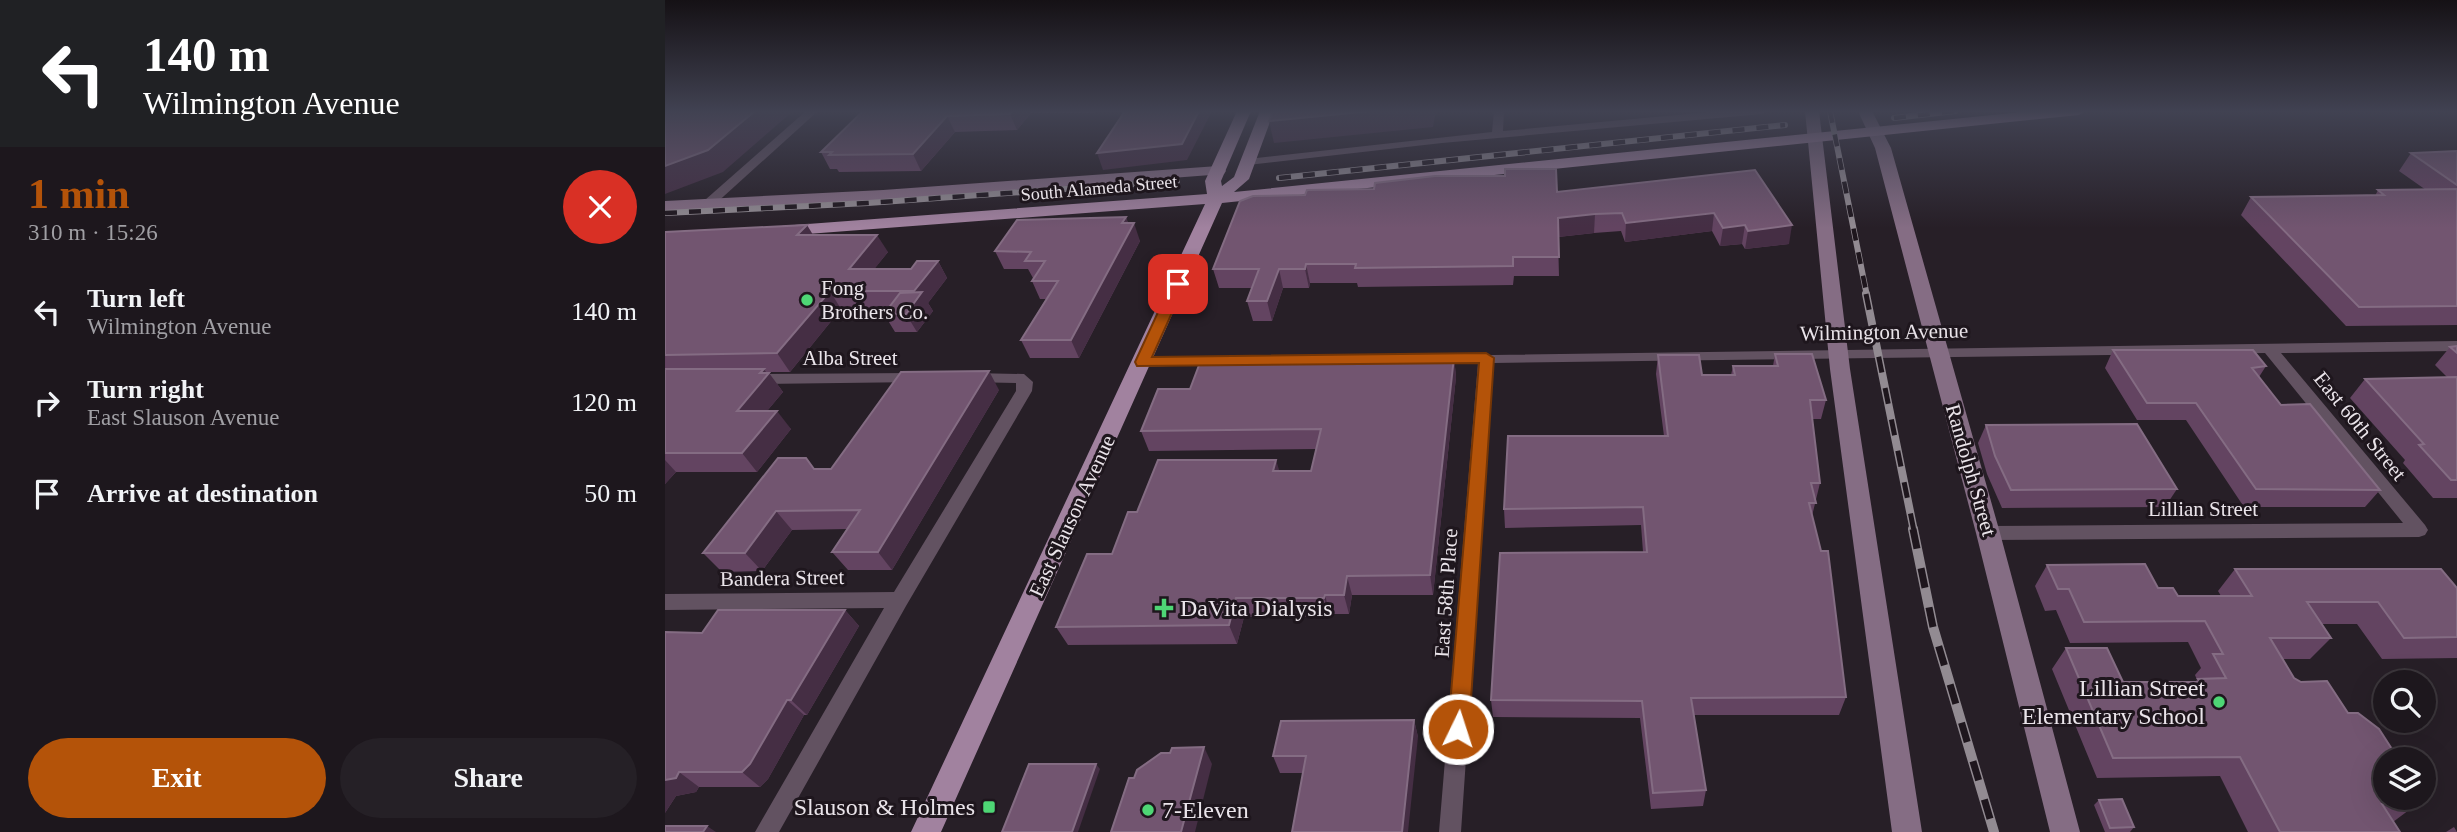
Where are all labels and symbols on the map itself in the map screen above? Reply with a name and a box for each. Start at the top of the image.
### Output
street label: South Alameda Street [1020,171,1178,205]
pin [1148,254,1208,314]
place label: Fong Brothers Co. [821,276,928,324]
marker: Fong Brothers Co. [799,292,815,308]
street label: Wilmington Avenue [1800,319,1968,345]
street label: Alba Street [802,346,898,370]
street label: East 60th Street [2309,367,2411,485]
street label: Randolph Street [1941,401,2001,539]
street label: East Slauson Avenue [1024,431,1120,601]
street label: Lillian Street [2148,497,2258,521]
street label: East 58th Place [1430,528,1462,658]
street label: Bandera Street [720,565,844,591]
place label: DaVita Dialysis [1180,595,1333,621]
marker: DaVita Dialysis [1154,598,1174,618]
place label: Lillian Street Elementary School [2022,675,2205,729]
position arrow [1421,692,1495,766]
marker: Lillian Street Elementary School [2211,694,2227,710]
place label: Slauson & Holmes [794,794,975,820]
place label: 7-Eleven [1162,797,1249,823]
marker: Slauson & Holmes [981,799,997,815]
marker: 7-Eleven [1140,802,1156,818]

